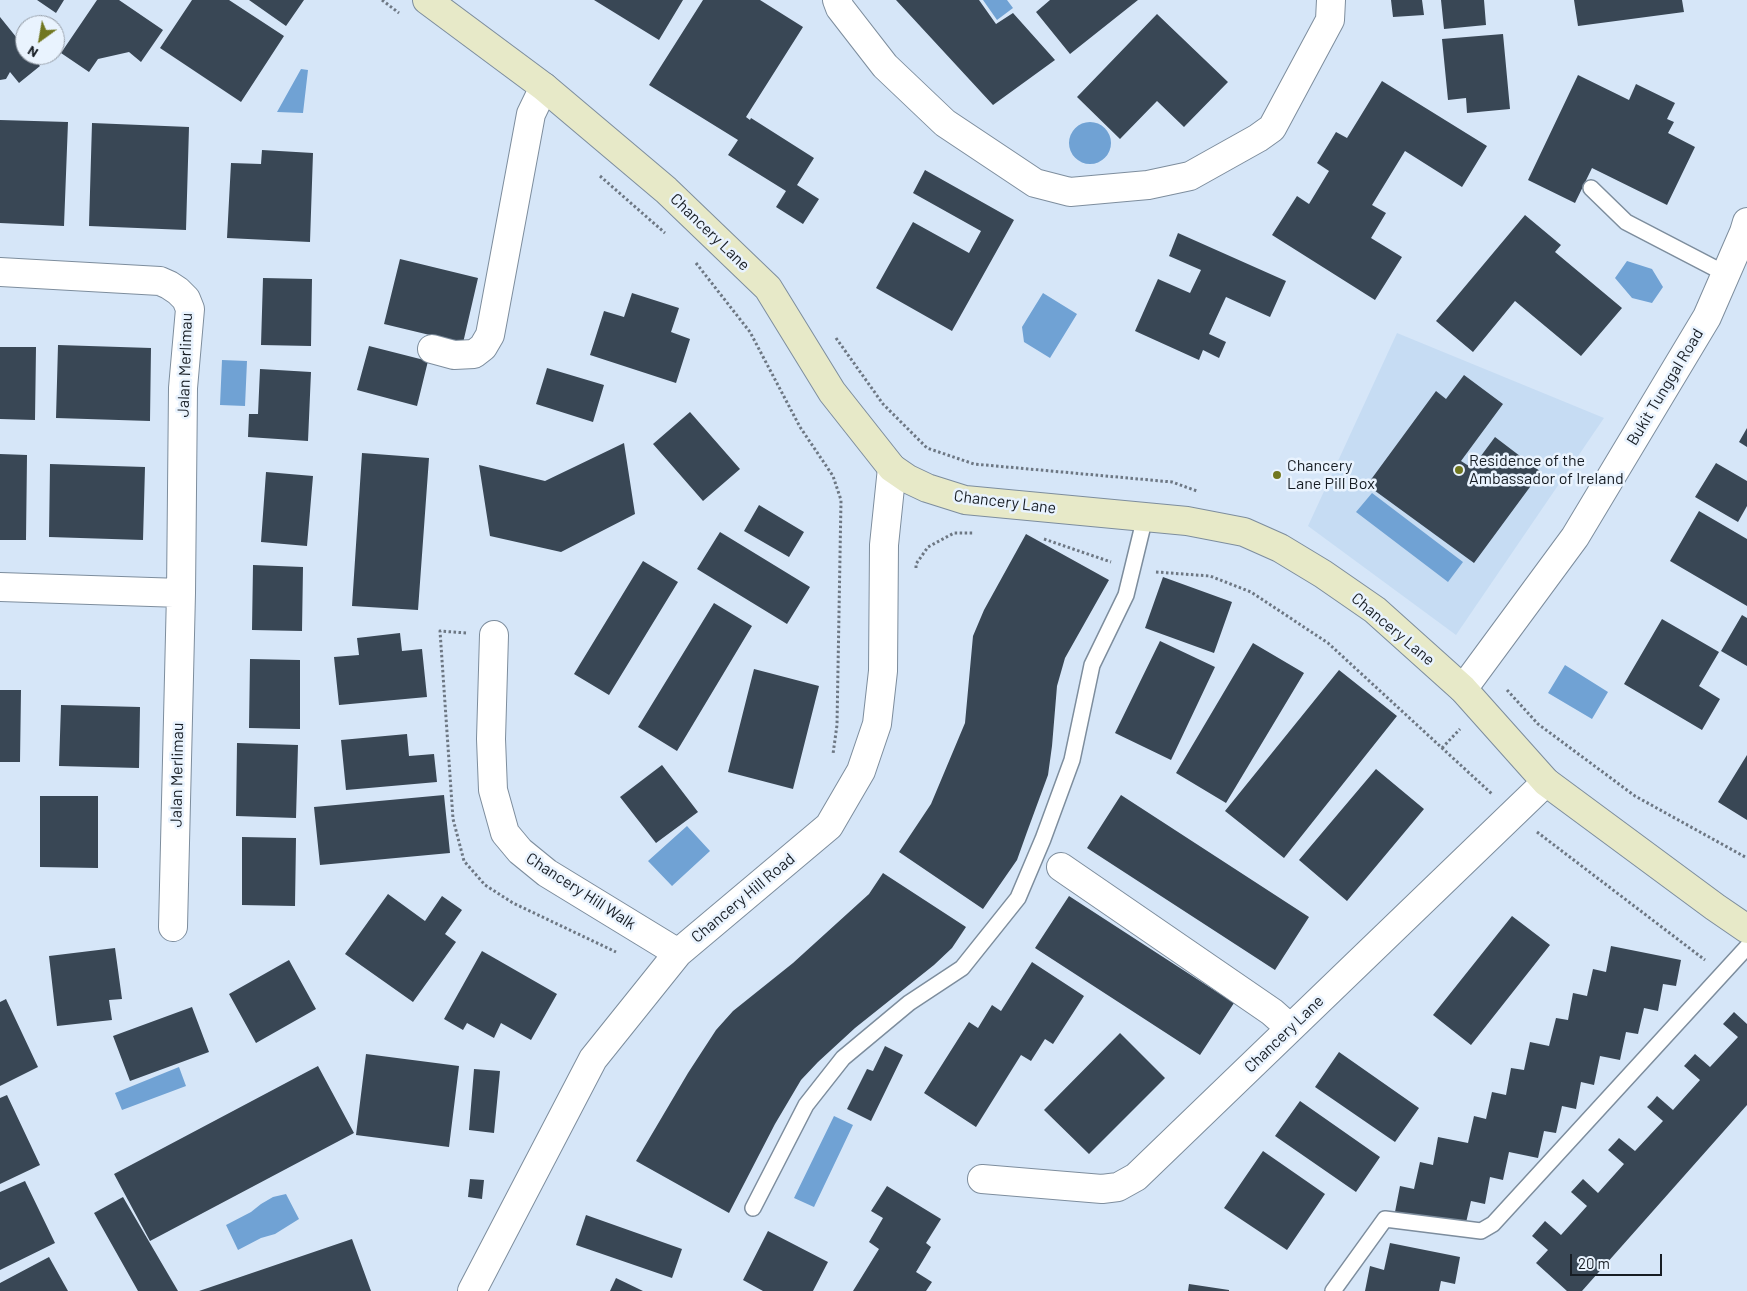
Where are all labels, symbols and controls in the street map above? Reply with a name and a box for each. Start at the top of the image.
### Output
north arrow [15,15,65,65]
text: N [24,43,41,62]
street label: Chancery Lane [666,189,754,275]
street label: Jalan Merlimau [174,312,196,418]
street label: Bukit Tunggal Road [1623,325,1707,449]
place label: Residence of the Ambassador of Ireland [1469,451,1624,489]
place label: Chancery Lane Pill Box [1287,456,1375,494]
marker: Residence of the Ambassador of Ireland [1453,464,1465,476]
marker: Chancery Lane Pill Box [1271,469,1283,481]
street label: Chancery Lane [953,486,1057,518]
street label: Chancery Lane [1347,589,1439,669]
street label: Jalan Merlimau [166,723,188,827]
street label: Chancery Hill Walk [523,848,639,934]
street label: Chancery Hill Road [687,849,799,947]
street label: Chancery Lane [1240,991,1328,1077]
scale bar [1572,1244,1664,1276]
text: 20 m [1578,1254,1610,1272]

